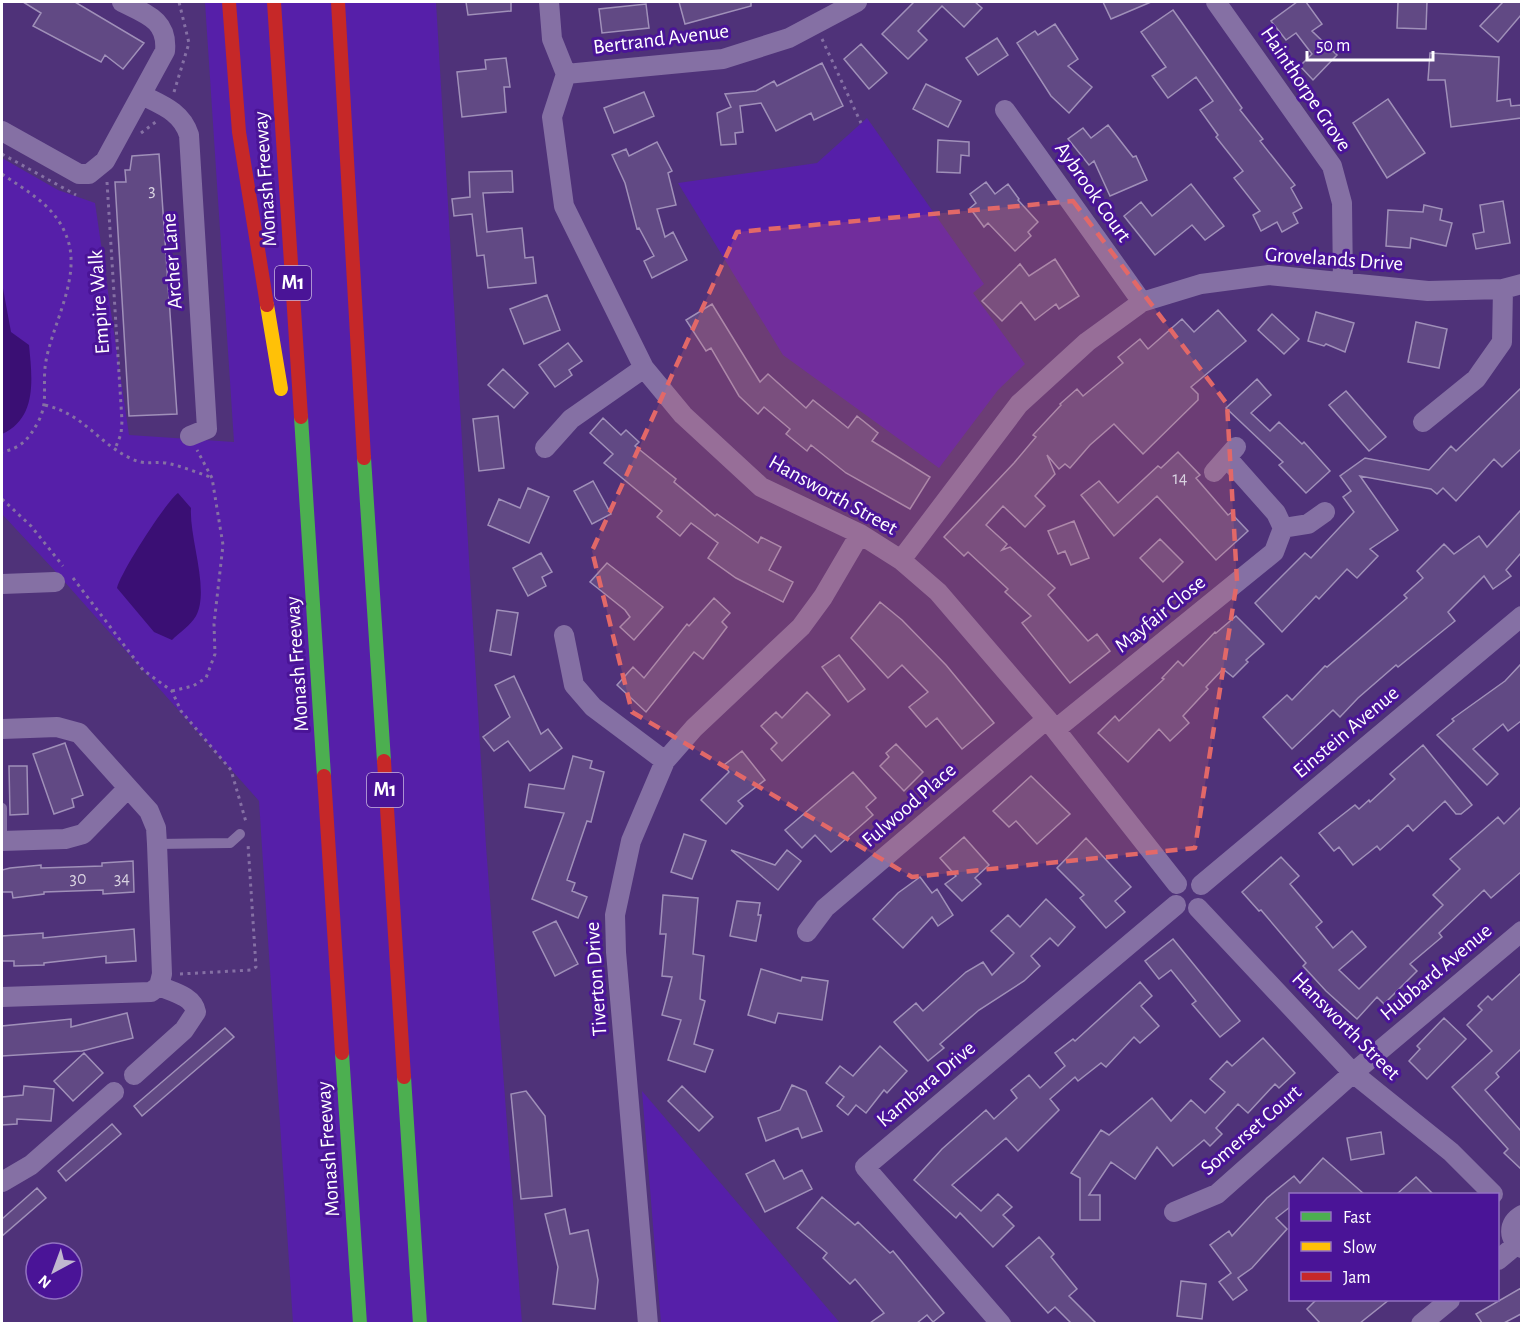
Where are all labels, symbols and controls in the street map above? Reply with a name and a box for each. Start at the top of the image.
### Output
street label: Bertrand Avenue [592,20,730,58]
street label: Hainthorpe Grove [1257,23,1355,155]
scale bar [1307,24,1433,62]
text: 50 m [1316,37,1350,55]
street label: Monash Freeway [250,111,280,247]
street label: Aybrook Court [1051,138,1135,246]
house number: 3 [148,182,156,200]
street label: Archer Lane [158,212,186,310]
street label: Grovelands Drive [1264,244,1404,274]
street label: Empire Walk [85,249,113,355]
road number: M1 [275,266,311,300]
street label: Hansworth Street [765,451,901,539]
house number: 14 [1173,470,1188,488]
street label: Mayfair Close [1111,571,1209,657]
street label: Monash Freeway [282,596,312,732]
street label: Einstein Avenue [1289,682,1403,782]
street label: Fulwood Place [858,759,960,851]
road number: M1 [367,773,403,807]
house number: 30 [70,870,86,888]
house number: 34 [114,870,130,888]
street label: Hubbard Avenue [1376,920,1496,1024]
street label: Tiverton Drive [582,921,610,1037]
street label: Hansworth Street [1288,968,1404,1084]
street label: Kambara Drive [873,1037,979,1131]
street label: Monash Freeway [313,1081,343,1217]
street label: Somerset Court [1197,1081,1305,1179]
legend [1289,1193,1499,1301]
text: Fast [1343,1209,1371,1227]
text: Slow [1343,1239,1376,1257]
north arrow [24,1241,84,1301]
text: Jam [1343,1269,1371,1287]
text: N [35,1272,54,1291]

